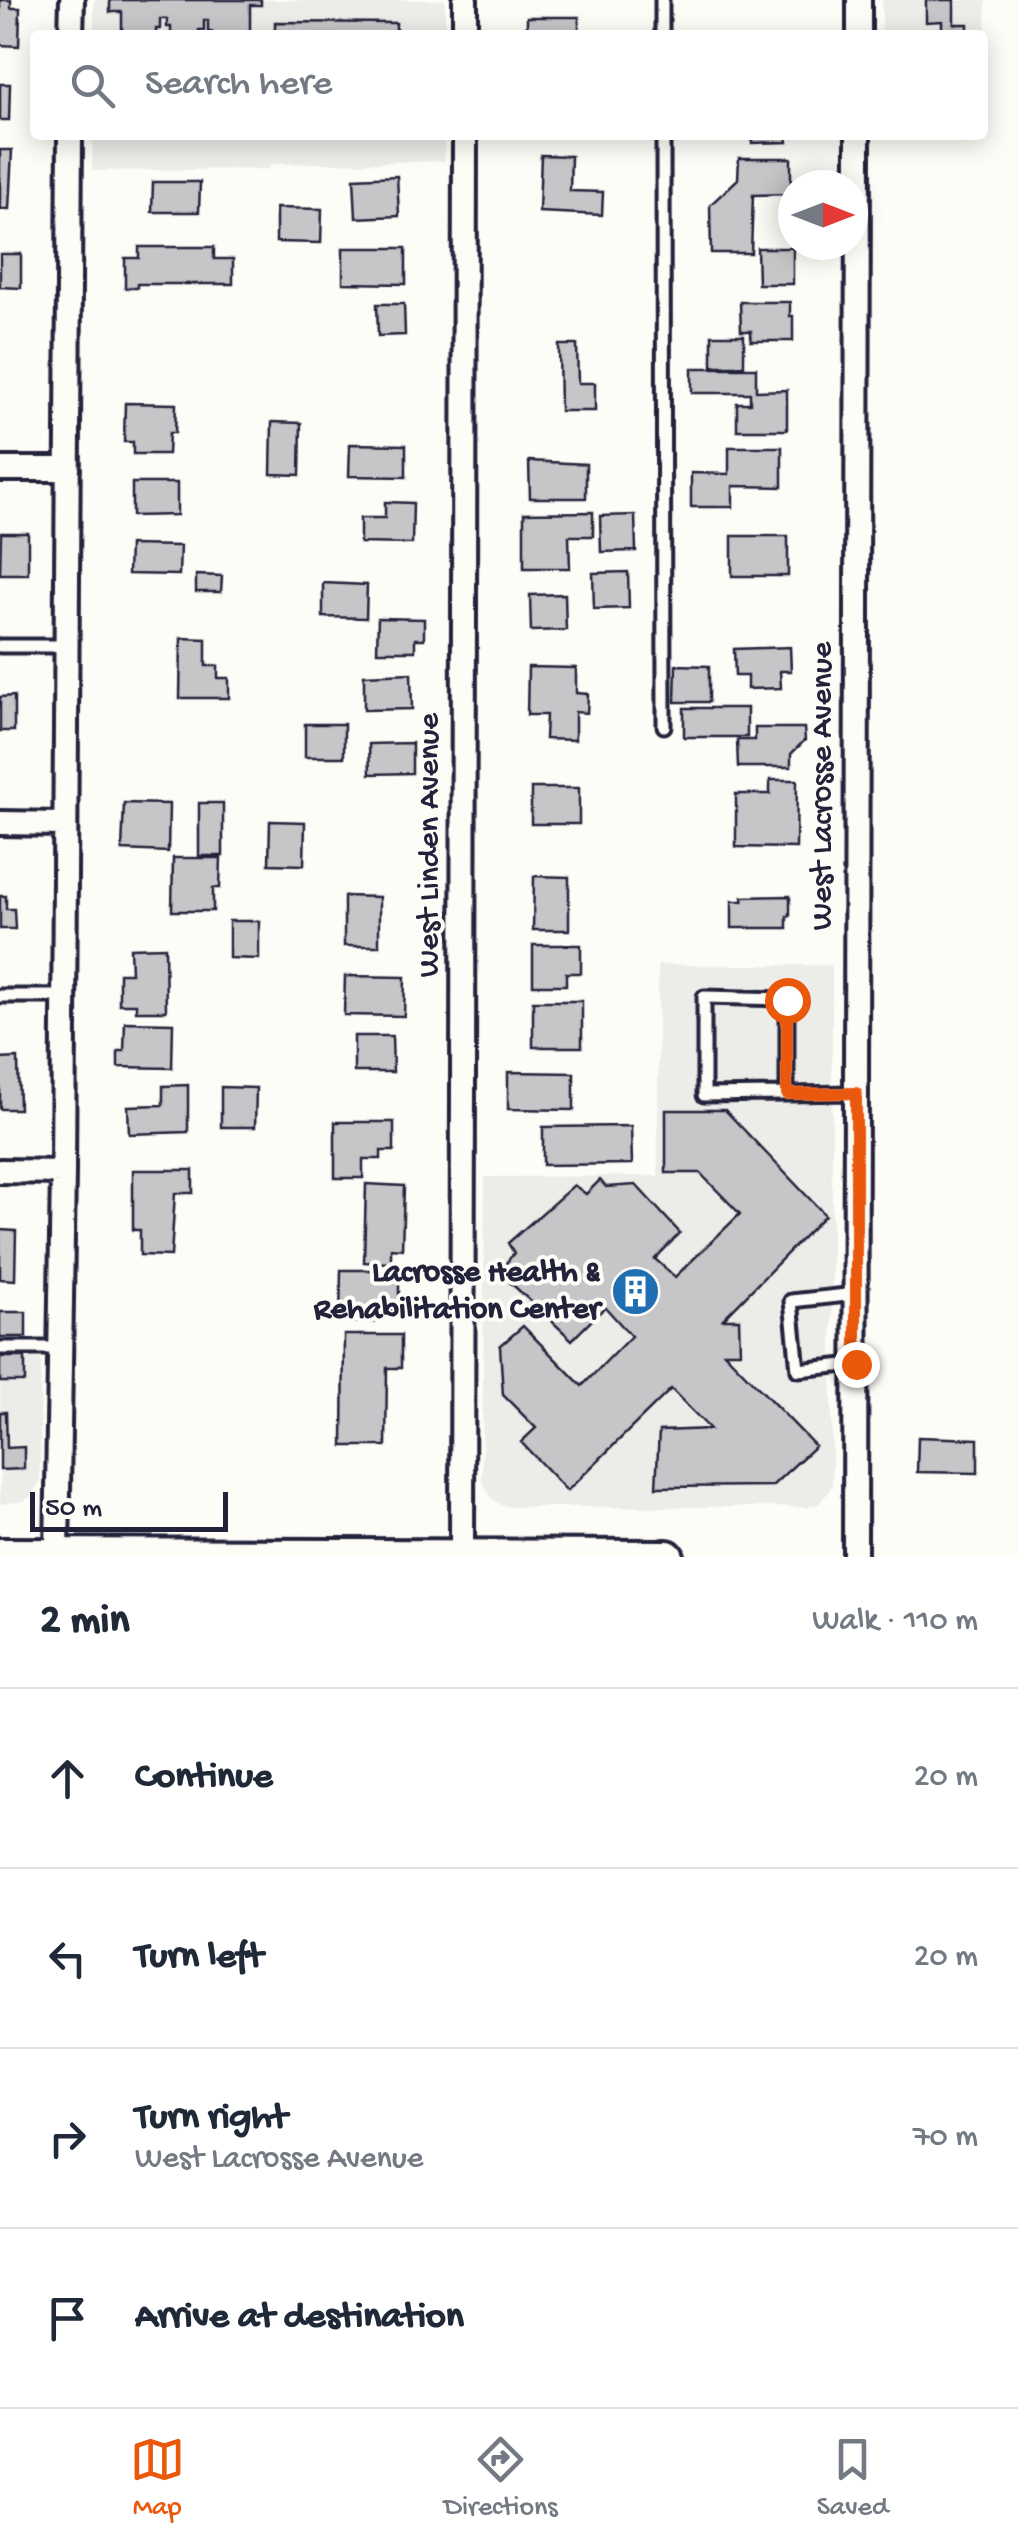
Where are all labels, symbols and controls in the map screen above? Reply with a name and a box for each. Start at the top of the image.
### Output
search box [30,30,988,140]
icon: search [65,58,120,113]
text: Search here [145,63,332,107]
north arrow [778,170,868,260]
street label: West Lacrosse Avenue [805,641,843,930]
street label: West Linden Avenue [412,712,450,977]
route start [765,978,811,1024]
place label: Lacrosse Health & Rehabilitation Center [313,1255,604,1330]
building icon: Lacrosse Health & Rehabilitation Center [609,1266,661,1318]
route end [834,1342,880,1388]
scale bar [30,1487,228,1532]
text: 50 m [45,1493,102,1526]
text: 2 min [40,1598,129,1647]
text: Walk · 110 m [812,1603,978,1641]
icon: ahead [40,1751,95,1806]
text: Continue [135,1756,273,1800]
text: 20 m [914,1759,978,1797]
icon: left [40,1931,95,1986]
text: Turn left [135,1936,263,1980]
text: 20 m [914,1939,978,1977]
text: Turn right [135,2097,287,2141]
icon: right [40,2111,95,2166]
text: 70 m [913,2119,978,2157]
text: West Lacrosse Avenue [135,2141,423,2179]
icon: arrive [40,2291,95,2346]
text: Arrive at destination [135,2296,464,2340]
tab: Map [130,2432,185,2525]
tab: Directions [444,2432,558,2525]
tab: Saved [817,2432,888,2525]

